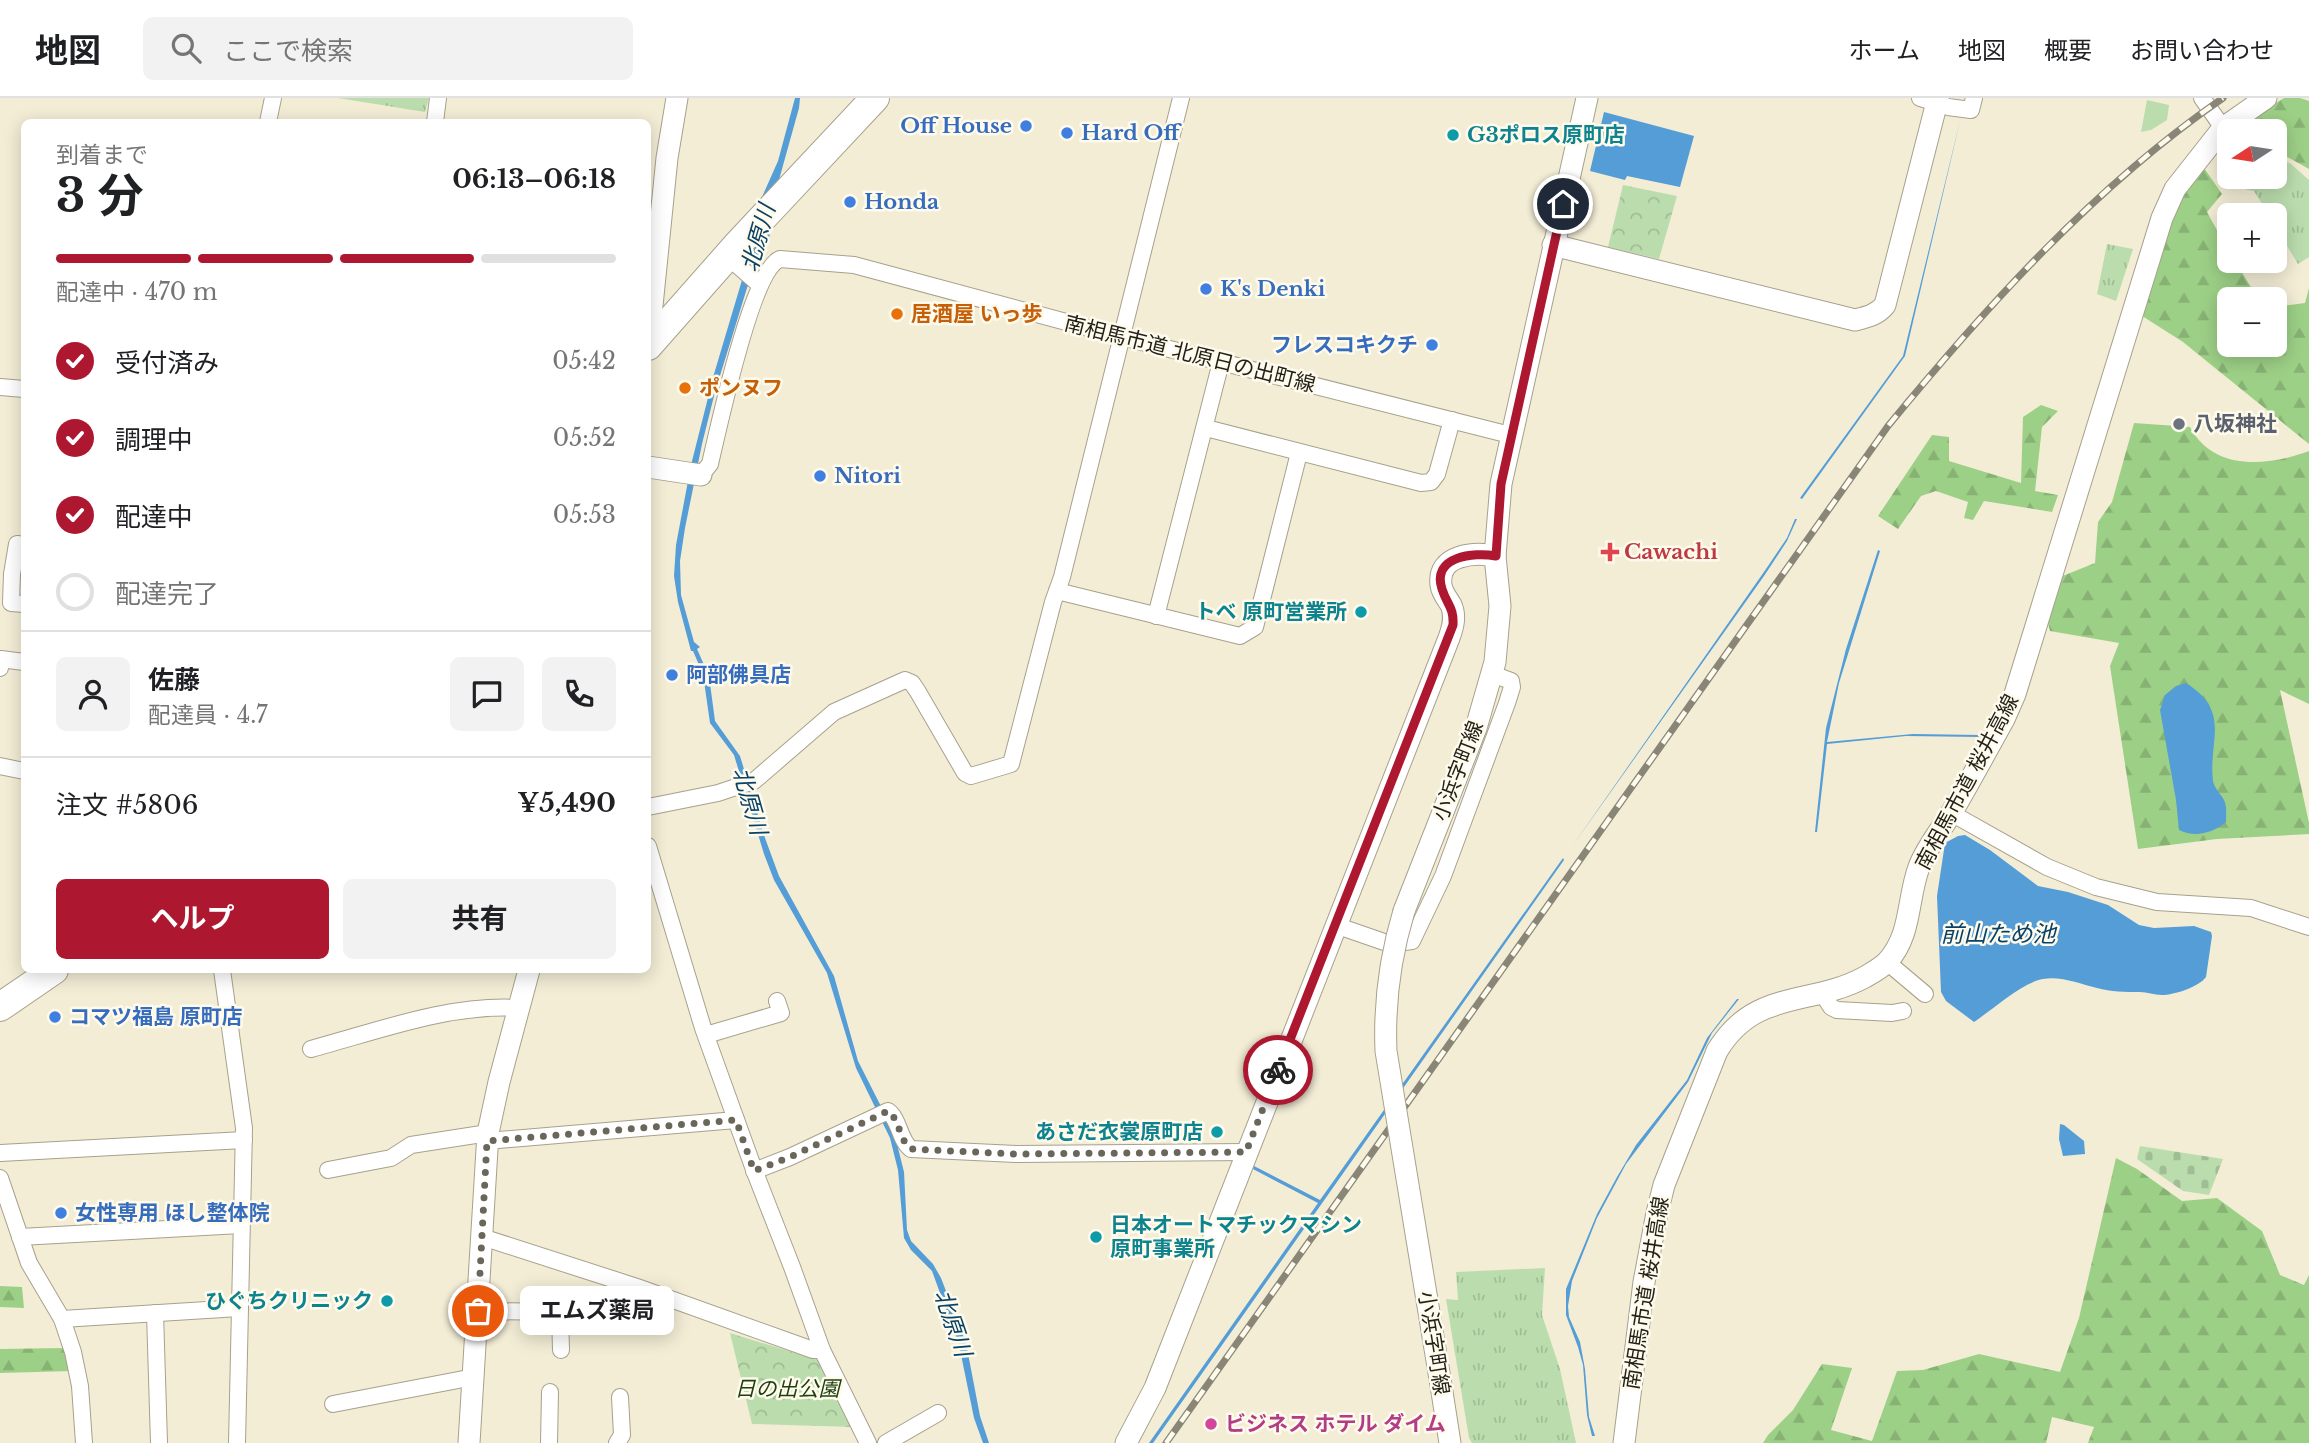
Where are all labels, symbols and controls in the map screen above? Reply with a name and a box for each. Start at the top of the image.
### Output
search box [143,17,633,80]
icon: search [167,29,205,67]
text: 地図 [35,30,101,71]
text: ここで検索 [223,35,353,67]
text: ホーム [1849,36,1920,65]
text: 地図 [1958,36,2006,65]
text: 概要 [2044,36,2092,65]
text: お問い合わせ [2130,36,2274,65]
place label: Off House [900,113,1012,139]
marker: Off House [1018,118,1034,134]
north arrow [2217,119,2287,189]
map controls [2217,119,2287,357]
place label: Hard Off [1081,120,1182,146]
place label: G3ポロス原町店 [1467,122,1625,148]
marker: Hard Off [1059,125,1075,141]
marker: G3ポロス原町店 [1445,127,1461,143]
text: 到着まで [56,141,148,169]
text: 06:13–06:18 [452,163,616,195]
text: 3 分 [56,167,144,224]
pin [1533,174,1593,234]
icon: home [1544,185,1582,223]
place label: Honda [864,189,939,215]
marker: Honda [842,194,858,210]
water label: 北原川 [735,198,782,275]
button: + [2217,203,2287,273]
place label: K's Denki [1220,276,1326,302]
text: 配達中 · 470 m [56,278,217,306]
marker: K's Denki [1198,281,1214,297]
button: − [2217,287,2287,357]
place label: 居酒屋 いっ歩 [911,301,1043,327]
marker: 居酒屋 いっ歩 [889,306,905,322]
street label: 南相馬市道 北原日の出町線 [1062,310,1318,398]
place label: フレスコキクチ [1271,332,1418,358]
marker: フレスコキクチ [1424,337,1440,353]
icon: check [56,342,94,380]
text: 受付済み [115,347,219,379]
text: 05:42 [552,347,616,375]
place label: ポンヌフ [699,375,783,401]
marker: ポンヌフ [677,380,693,396]
place label: 八坂神社 [2193,411,2277,437]
marker: 八坂神社 [2171,416,2187,432]
icon: check [56,419,94,457]
text: 調理中 [115,424,193,456]
text: 05:52 [553,424,616,452]
place label: Nitori [834,463,901,489]
marker: Nitori [812,468,828,484]
icon: check [56,496,94,534]
text: 配達中 [115,501,193,533]
text: 05:53 [553,501,616,529]
place label: Cawachi [1624,539,1718,565]
marker: Cawachi [1602,544,1618,560]
text: 配達完了 [115,578,219,610]
place label: トベ 原町営業所 [1194,599,1347,625]
marker: トベ 原町営業所 [1353,604,1369,620]
button: person [56,657,130,731]
button: chat [450,657,524,731]
button: phone [542,657,616,731]
place label: 阿部佛具店 [686,662,791,688]
text: 佐藤 [148,664,200,696]
marker: 阿部佛具店 [664,667,680,683]
street label: 南相馬市道 桜井高線 [1910,690,2024,874]
text: 配達員 · 4.7 [148,701,268,729]
street label: 小浜字町線 [1427,717,1489,825]
water label: 北原川 [727,764,774,841]
text: ¥5,490 [517,787,616,819]
text: 注文 #5806 [56,789,199,821]
button: ヘルプ [56,879,329,959]
button: 共有 [343,879,616,959]
water label: 前山ため池 [1941,920,2058,948]
place label: コマツ福島 原町店 [69,1004,243,1030]
marker: コマツ福島 原町店 [47,1009,63,1025]
courier [1243,1035,1313,1105]
icon: bike [1259,1051,1297,1089]
place label: あさだ衣裳原町店 [1035,1119,1203,1145]
marker: あさだ衣裳原町店 [1209,1124,1225,1140]
street label: 南相馬市道 桜井高線 [1618,1195,1674,1391]
place label: 女性専用 ほし整体院 [75,1200,270,1226]
marker: 女性専用 ほし整体院 [53,1205,69,1221]
place label: 日本オートマチックマシン 原町事業所 [1110,1212,1362,1262]
marker: 日本オートマチックマシン 原町事業所 [1088,1229,1104,1245]
pin [448,1281,508,1341]
callout: エムズ薬局 [520,1286,674,1336]
water label: 北原川 [929,1286,978,1363]
place label: ひぐちクリニック [205,1288,373,1314]
street label: 小浜字町線 [1413,1289,1455,1397]
icon: bag [459,1292,497,1330]
marker: ひぐちクリニック [379,1293,395,1309]
text: エムズ薬局 [540,1296,655,1324]
park label: 日の出公園 [735,1376,842,1402]
place label: ビジネス ホテル ダイム [1225,1411,1446,1437]
marker: ビジネス ホテル ダイム [1203,1416,1219,1432]

